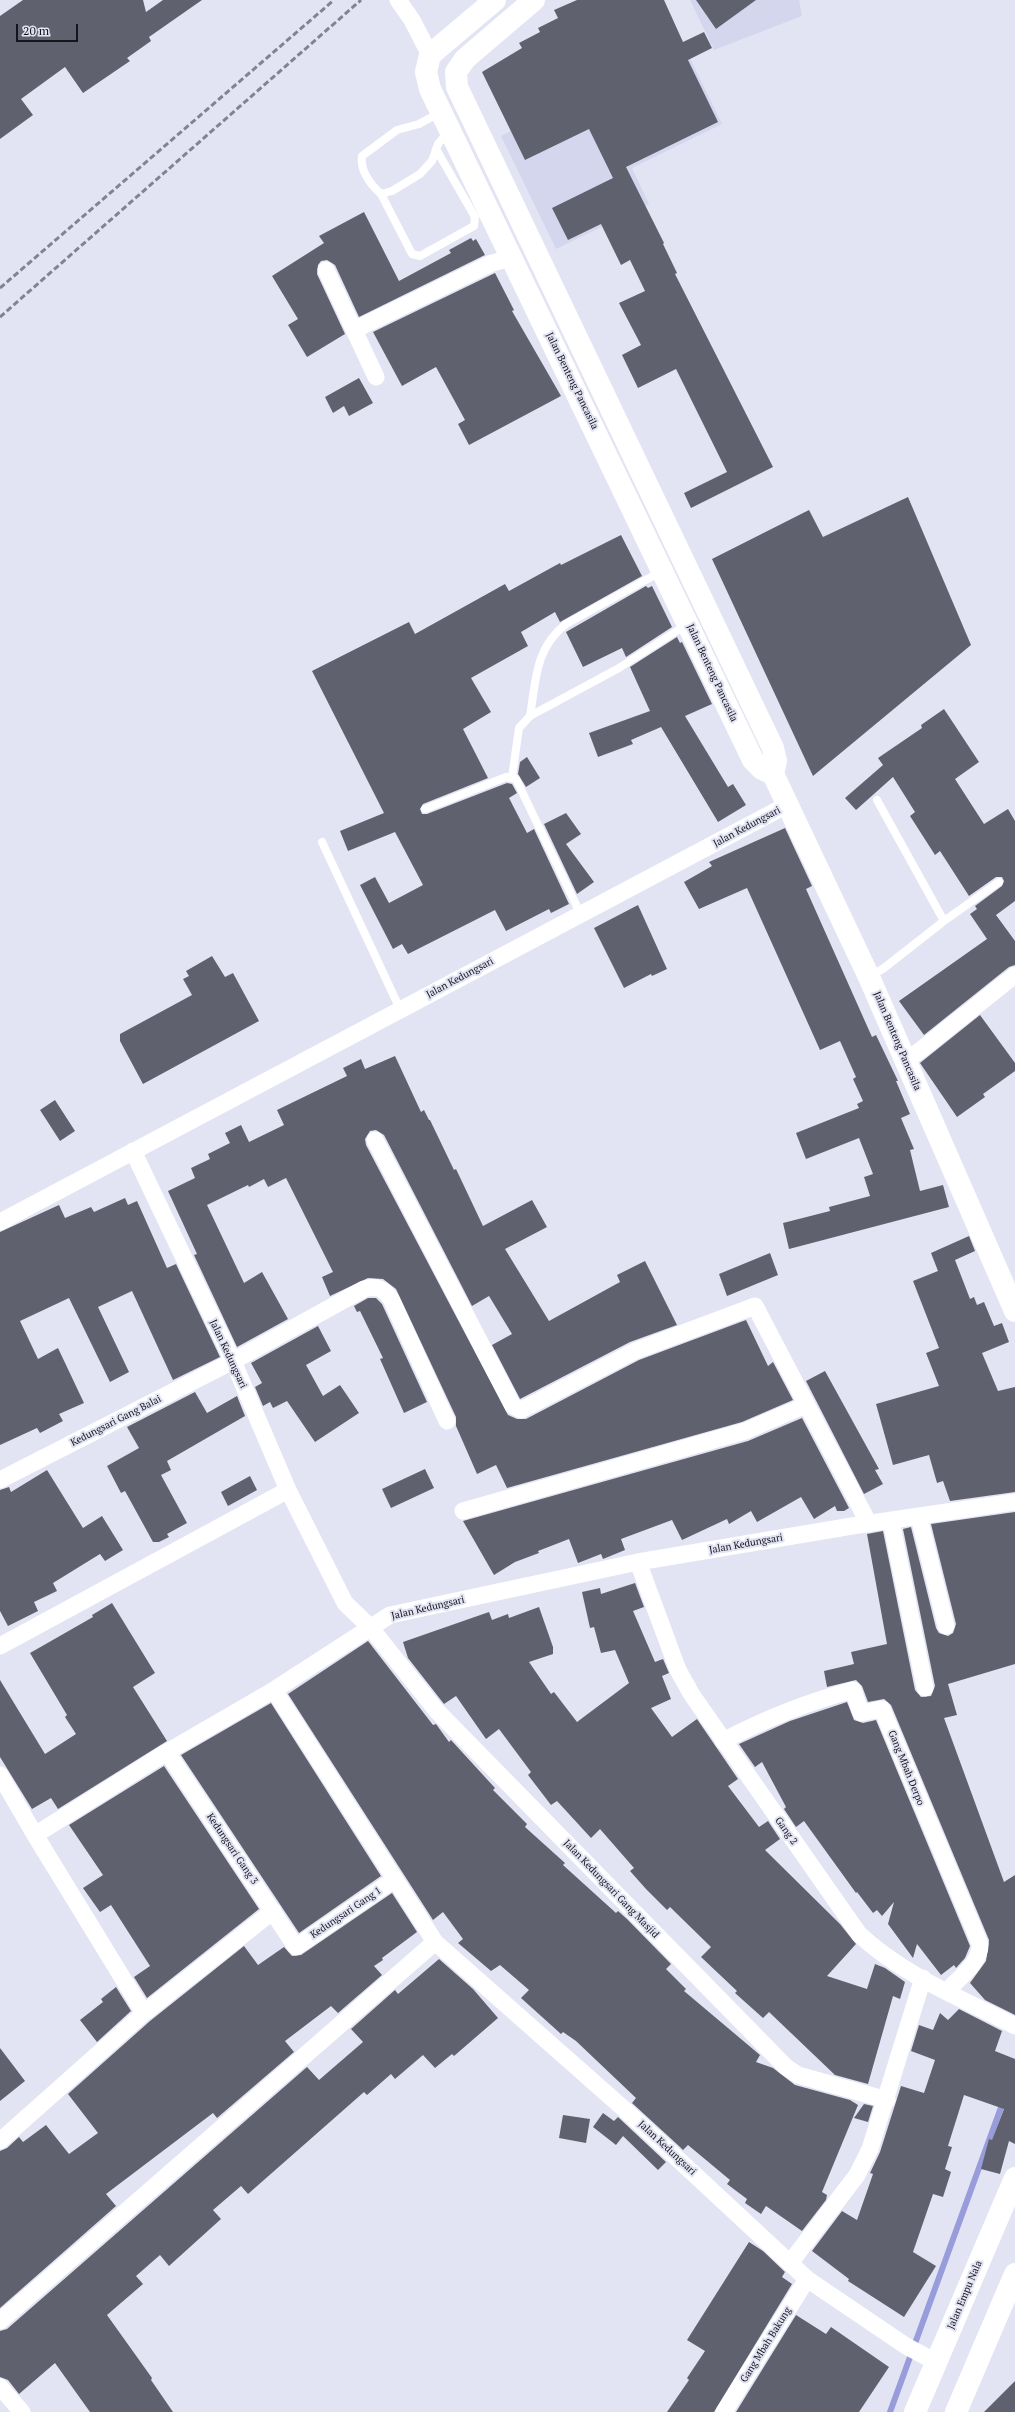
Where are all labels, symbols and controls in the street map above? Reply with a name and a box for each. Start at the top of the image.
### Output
scale bar [18,16,80,42]
text: 20 m [23,23,49,38]
street label: Jalan Benteng Pancasila [543,331,601,431]
street label: Jalan Benteng Pancasila [684,622,740,724]
street label: Jalan Kedungsari [711,804,783,850]
street label: Jalan Kedungsari [424,955,496,1001]
street label: Jalan Benteng Pancasila [871,990,923,1092]
street label: Jalan Kedungsari [207,1318,249,1390]
street label: Kedungsari Gang Balai [69,1393,163,1449]
street label: Jalan Kedungsari [708,1532,784,1556]
street label: Jalan Kedungsari [390,1594,466,1622]
street label: Gang Mbah Derpo [885,1729,927,1807]
street label: Kedungsari Gang 3 [204,1811,260,1887]
street label: Gang 2 [772,1815,800,1847]
street label: Jalan Kedungsari Gang Masjid [561,1837,661,1941]
street label: Kedungsari Gang 1 [308,1885,384,1941]
street label: Jalan Kedungsari [636,2118,698,2178]
street label: Jalan Empu Nala [945,2259,985,2331]
street label: Gang Mbah Bakung [738,2305,794,2385]

